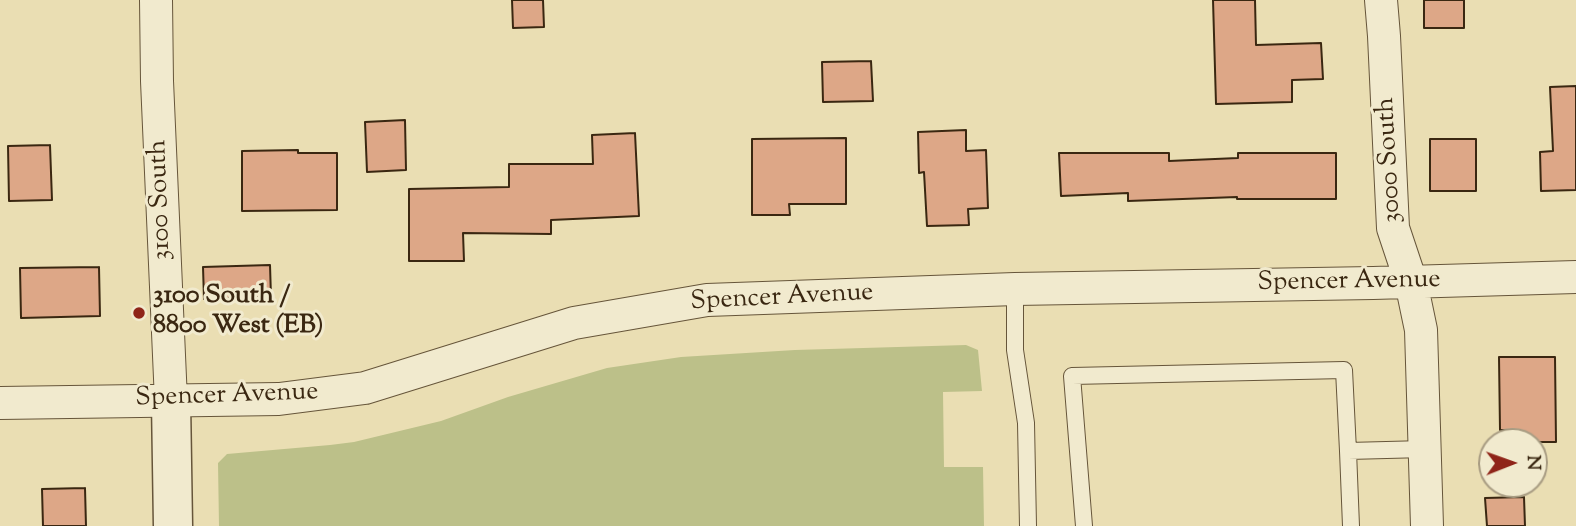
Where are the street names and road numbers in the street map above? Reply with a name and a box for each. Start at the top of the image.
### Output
street label: 3000 South [1372,96,1410,224]
street label: 3100 South [144,139,180,261]
street label: Spencer Avenue [1257,266,1441,300]
street label: Spencer Avenue [690,279,874,319]
street label: Spencer Avenue [135,378,319,416]

